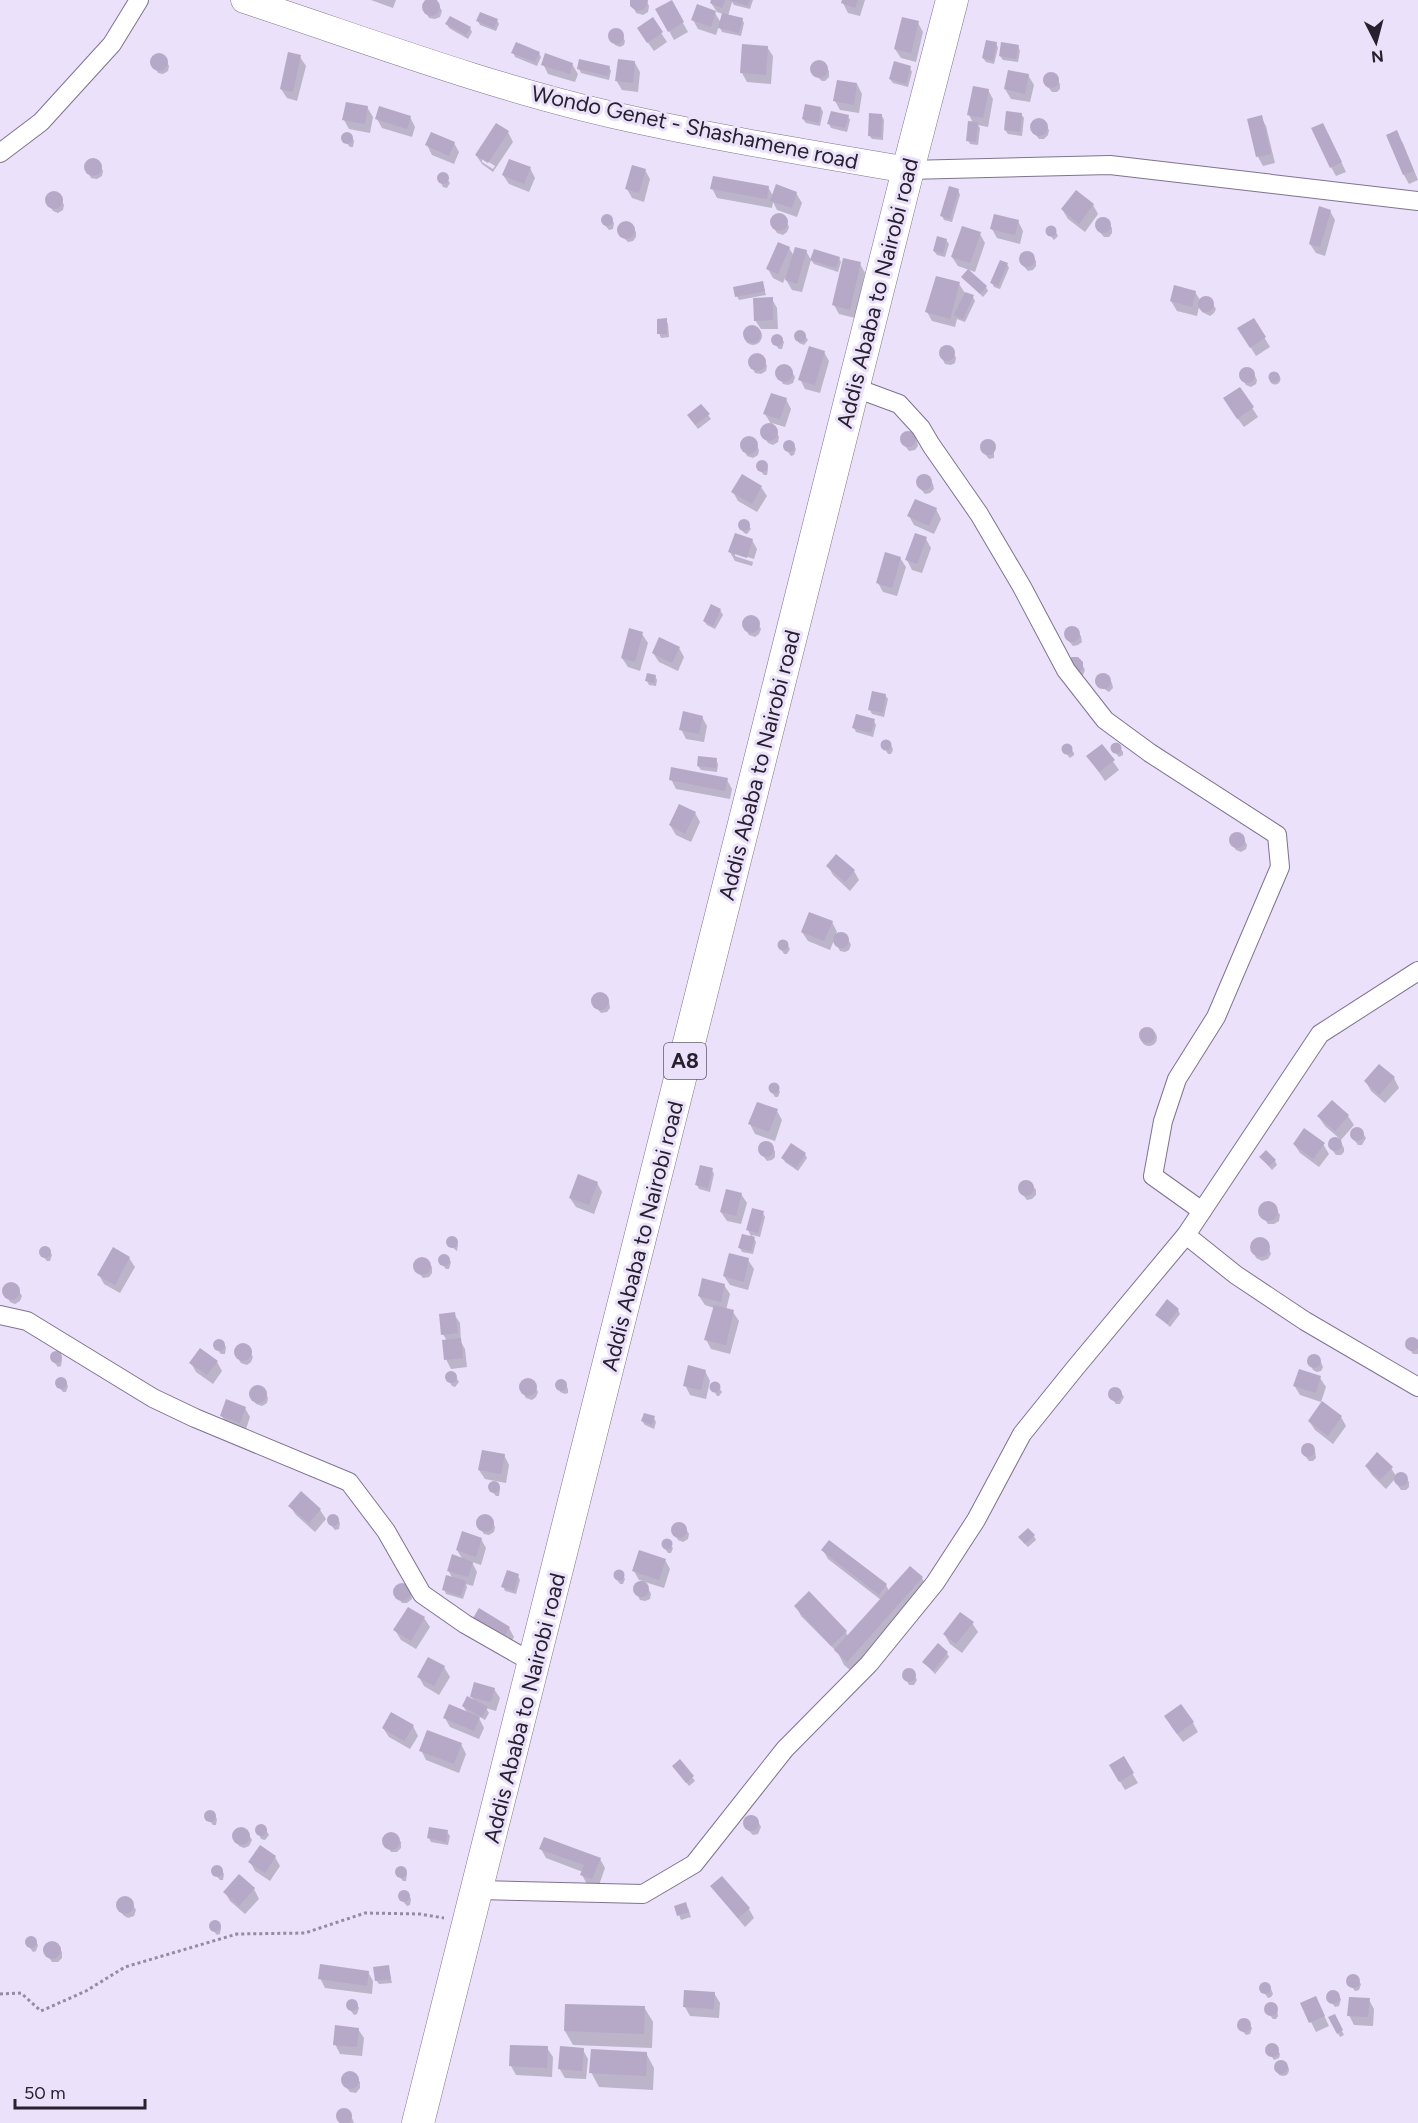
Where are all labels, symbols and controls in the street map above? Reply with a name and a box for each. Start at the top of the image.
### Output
north arrow [1346,12,1406,72]
text: N [1370,46,1385,67]
street label: Wondo Genet - Shashamene road [529,80,861,175]
street label: Addis Ababa to Nairobi road [831,155,924,431]
street label: Addis Ababa to Nairobi road [713,627,806,903]
road number: A8 [664,1043,706,1079]
street label: Addis Ababa to Nairobi road [596,1098,689,1374]
street label: Addis Ababa to Nairobi road [478,1570,571,1846]
scale bar [15,2072,146,2110]
text: 50 m [24,2082,66,2104]

